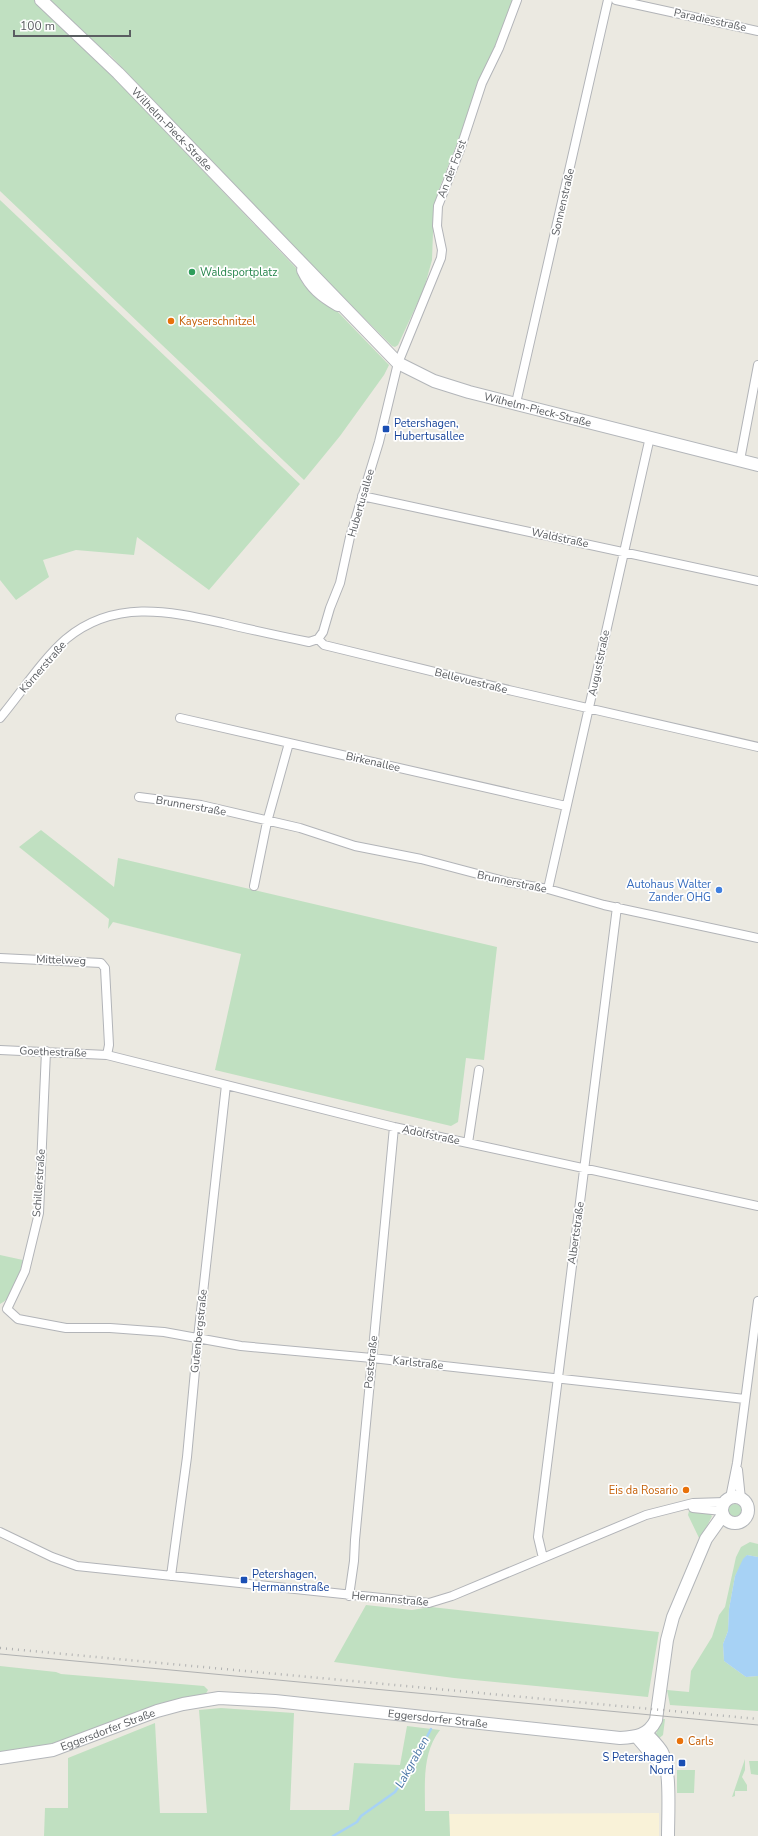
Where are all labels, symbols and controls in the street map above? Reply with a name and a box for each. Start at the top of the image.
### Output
street label: Paradiesstraße [672,5,748,35]
scale bar [14,12,130,38]
text: 100 m [20,18,55,34]
street label: Wilhelm-Pieck-Straße [128,84,216,174]
street label: An der Forst [434,138,470,200]
street label: Sonnenstraße [548,167,578,237]
place label: Waldsportplatz [200,265,277,280]
marker: Waldsportplatz [187,267,197,277]
place label: Kayserschnitzel [179,314,256,329]
marker: Kayserschnitzel [166,316,176,326]
street label: Wilhelm-Pieck-Straße [482,389,593,430]
place label: Petershagen, Hubertusallee [394,416,464,444]
marker: Petershagen, Hubertusallee [381,424,391,434]
street label: Hubertusallee [344,467,378,539]
street label: Waldstraße [530,525,590,551]
street label: Auguststraße [585,628,613,697]
street label: Körnerstraße [16,638,70,696]
street label: Bellevuestraße [433,665,509,697]
street label: Birkenallee [344,748,402,776]
street label: Brunnerstraße [155,792,227,820]
street label: Brunnerstraße [476,867,549,897]
place label: Autohaus Walter Zander OHG [626,877,711,905]
marker: Autohaus Walter Zander OHG [714,885,724,895]
street label: Mittelweg [36,952,86,968]
street label: Goethestraße [19,1043,87,1061]
street label: Adolfstraße [401,1122,461,1148]
street label: Schillerstraße [29,1148,49,1218]
street label: Albertstraße [564,1201,588,1265]
street label: Gutenbergstraße [187,1288,211,1374]
street label: Poststraße [361,1335,381,1389]
street label: Karlstraße [392,1353,444,1373]
place label: Eis da Rosario [609,1483,678,1498]
marker: Eis da Rosario [681,1485,691,1495]
place label: Petershagen, Hermannstraße [252,1567,329,1595]
marker: Petershagen, Hermannstraße [239,1575,249,1585]
street label: Hermannstraße [351,1588,429,1610]
street label: Eggersdorfer Straße [58,1705,157,1754]
street label: Eggersdorfer Straße [387,1706,489,1731]
water label: Lakgraben [391,1733,433,1791]
place label: Carls [688,1734,713,1749]
marker: Carls [675,1736,685,1746]
place label: S Petershagen Nord [602,1750,674,1778]
marker: S Petershagen Nord [677,1758,687,1768]

